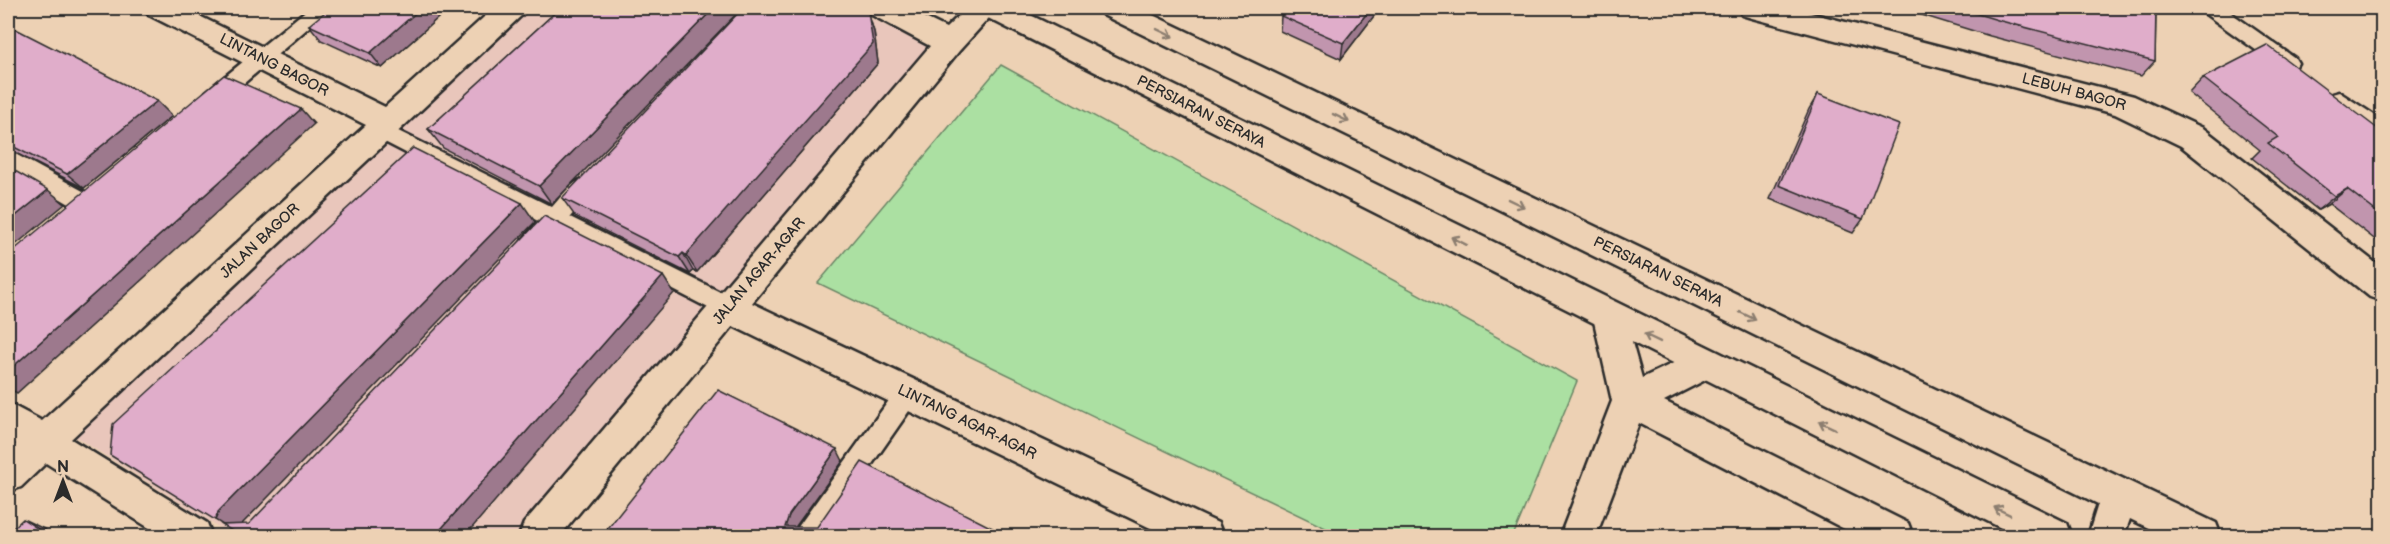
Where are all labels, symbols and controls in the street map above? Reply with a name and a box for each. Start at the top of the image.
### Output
one-way arrow [1156,28,1174,39]
street label: LINTANG BAGOR [216,29,332,101]
street label: LEBUH BAGOR [2020,69,2129,115]
street label: PERSIARAN SERAYA [1134,71,1269,153]
one-way arrow [1331,113,1349,125]
one-way arrow [1507,198,1525,210]
street label: JALAN BAGOR [216,199,304,283]
street label: JALAN AGAR-AGAR [709,213,810,328]
street label: PERSIARAN SERAYA [1590,232,1727,312]
one-way arrow [1450,235,1468,247]
one-way arrow [1739,310,1757,322]
one-way arrow [1644,332,1662,343]
street label: LINTANG AGAR-AGAR [894,380,1040,464]
one-way arrow [1818,418,1836,430]
north arrow [33,451,93,511]
text: N [57,458,69,477]
one-way arrow [1993,504,2011,516]

